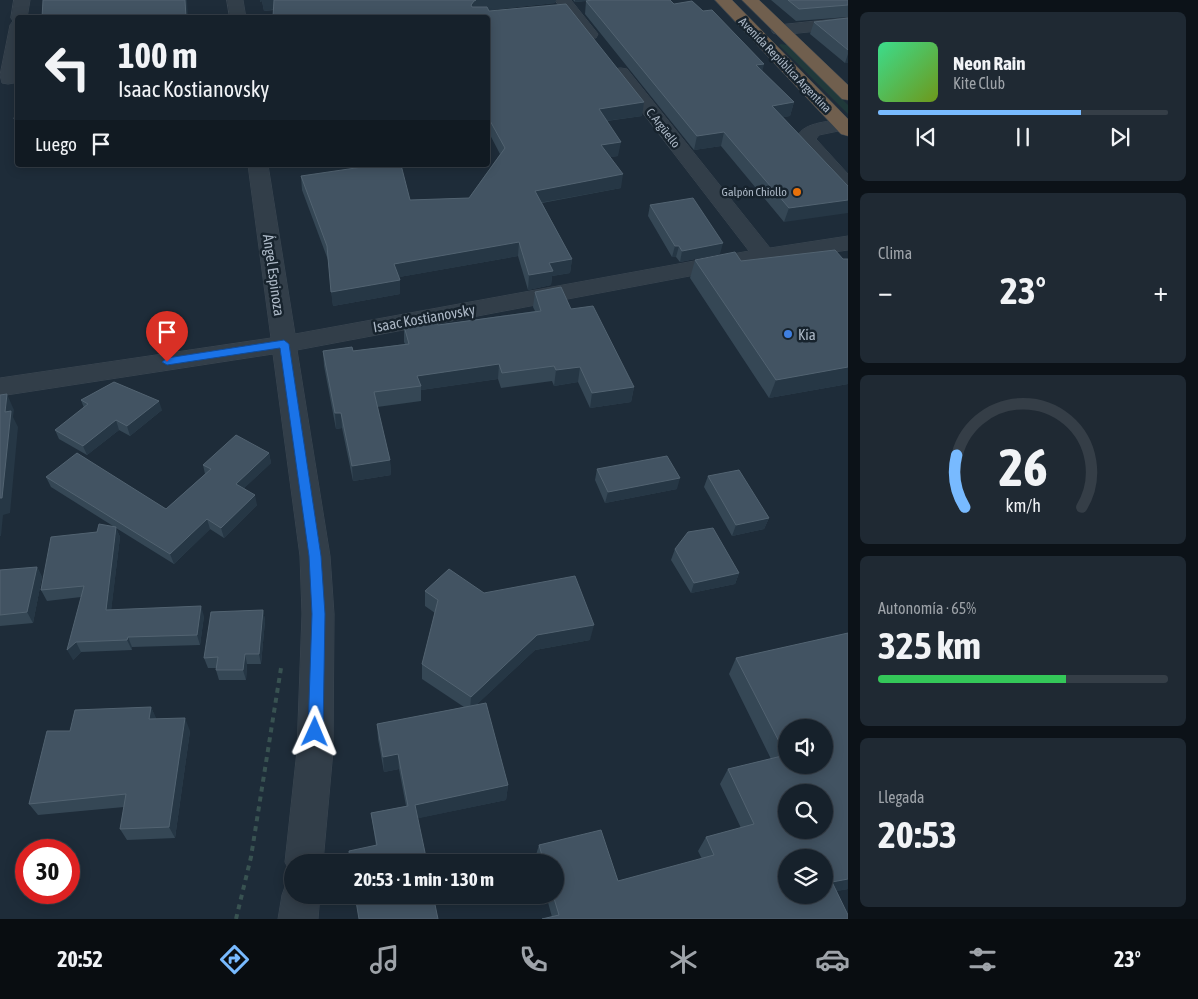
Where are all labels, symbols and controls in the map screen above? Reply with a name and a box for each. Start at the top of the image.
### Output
street label: Avenida República Argentina [736,15,834,115]
icon: left [35,35,100,100]
text: 100 m [118,35,197,75]
text: Neon Rain [953,52,1025,74]
text: Kite Club [953,74,1005,92]
text: Isaac Kostianovsky [118,76,269,102]
street label: C. Argüello [643,105,683,151]
icon: previous [912,123,940,151]
icon: pause [1009,123,1037,151]
icon: next [1106,123,1134,151]
icon: arrive [87,130,115,158]
text: Luego [35,133,77,155]
place label: Galpón Chiollo [722,185,787,199]
marker: Galpón Chiollo [791,186,803,198]
street label: Ángel Espinoza [260,233,288,317]
text: Clima [878,244,912,262]
text: 23° [1000,269,1046,312]
text: − [878,275,893,307]
text: + [1153,275,1168,307]
street label: Isaac Kostianovsky [372,301,476,335]
pin [146,311,188,362]
icon: arrive [153,318,181,346]
place label: Kia [798,326,816,343]
marker: Kia [782,328,794,340]
text: 26 [999,437,1047,497]
text: km/h [1005,495,1041,516]
text: Autonomía · 65% [878,599,976,617]
text: 325 km [878,624,981,667]
position arrow [288,705,340,757]
map controls [778,719,833,904]
button: sound [778,719,833,774]
button: search [778,784,833,839]
text: Llegada [878,788,925,806]
text: 20:53 [878,813,957,856]
speed limit sign: 30 [15,839,80,904]
button: layers [778,849,833,904]
text: 20:53 · 1 min · 130 m [354,868,494,890]
icon: directions [217,942,252,977]
icon: music [367,942,402,977]
icon: phone [516,942,551,977]
icon: climate [666,942,701,977]
icon: car [815,942,850,977]
icon: filters [965,942,1000,977]
text: 20:52 [57,946,103,972]
text: 23° [1114,946,1141,972]

